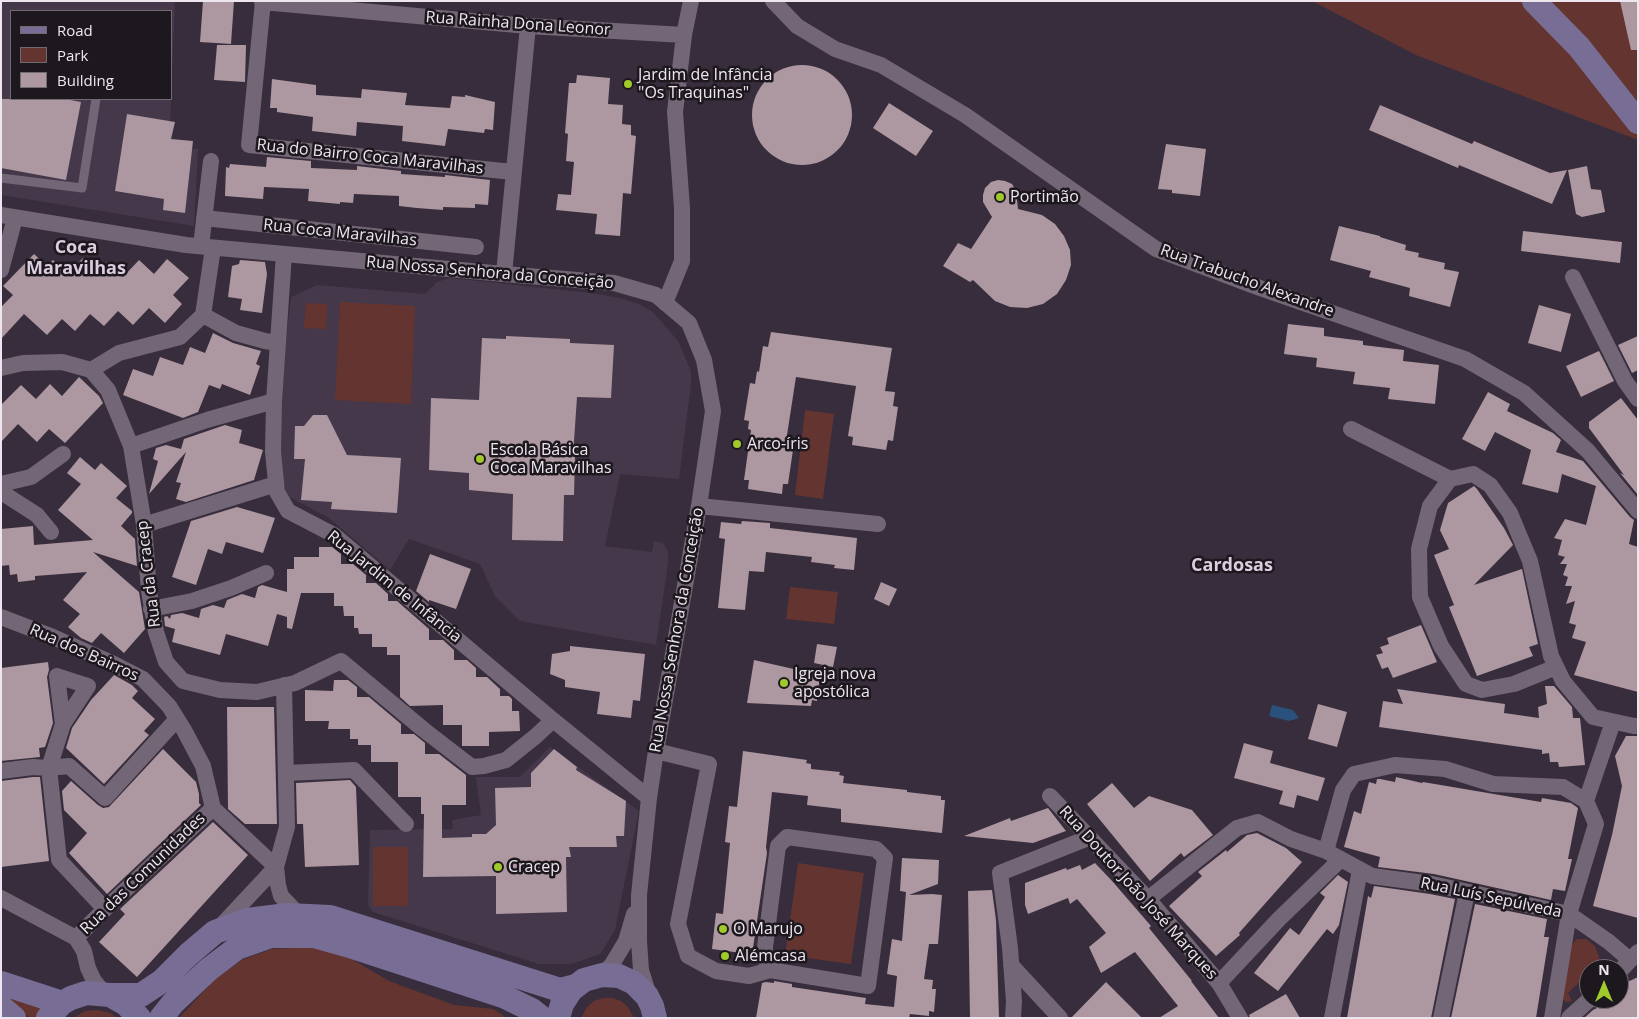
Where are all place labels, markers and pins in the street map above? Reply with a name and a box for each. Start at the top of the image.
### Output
place label: Jardim de Infância "Os Traquinas" [638,65,772,103]
marker: Jardim de Infância "Os Traquinas" [622,78,634,90]
place label: Portimão [1010,187,1079,207]
marker: Portimão [994,191,1006,203]
place label: Arco-íris [747,434,808,454]
marker: Arco-íris [731,438,743,450]
place label: Escola Básica Coca Maravilhas [490,440,612,478]
marker: Escola Básica Coca Maravilhas [474,453,486,465]
place label: Igreja nova apostólica [794,664,876,702]
marker: Igreja nova apostólica [778,677,790,689]
place label: Cracep [508,857,560,877]
marker: Cracep [492,861,504,873]
place label: O Marujo [733,919,803,939]
marker: O Marujo [717,923,729,935]
place label: Alémcasa [735,946,806,966]
marker: Alémcasa [719,950,731,962]

